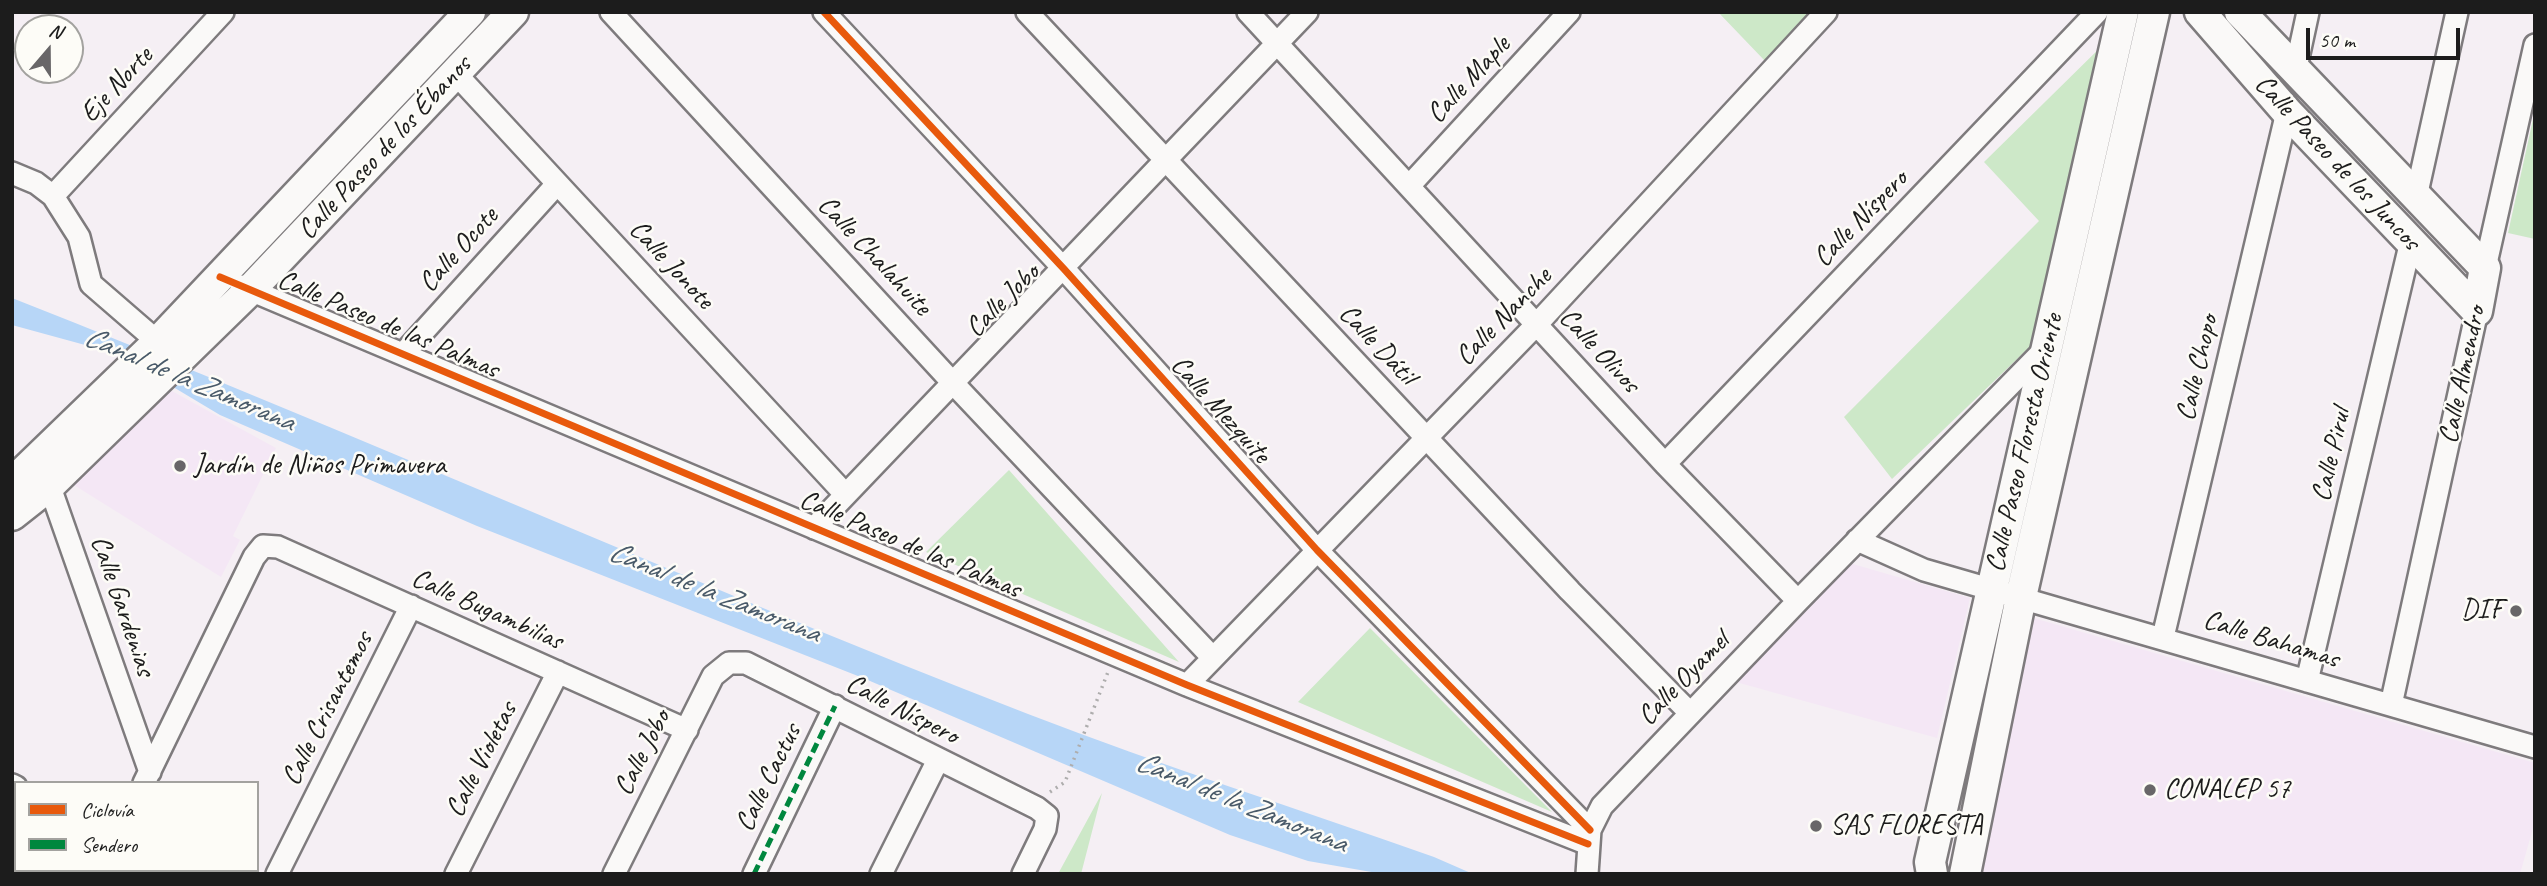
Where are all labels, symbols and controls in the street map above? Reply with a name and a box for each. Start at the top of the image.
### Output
north arrow [14,14,84,84]
scale bar [2309,14,2463,58]
text: N [46,18,65,44]
text: 50 m [2319,27,2355,53]
street label: Calle Maple [1420,29,1518,131]
street label: Eje Norte [74,40,160,130]
street label: Calle Paseo de los Ébanos [291,49,479,247]
street label: Calle Paseo de los Juncos [2247,68,2427,258]
street label: Calle Níspero [1807,163,1915,275]
street label: Calle Chalahuite [810,189,938,323]
street label: Calle Ocote [412,201,506,299]
street label: Calle Jonote [621,213,721,317]
street label: Calle Jobo [959,257,1047,345]
street label: Calle Nanche [1449,261,1559,373]
street label: Calle Paseo de las Palmas [272,263,504,387]
street label: Calle Dátil [1331,297,1423,393]
street label: Calle Olivos [1551,302,1647,400]
street label: Calle Almendro [2432,303,2494,447]
street label: Calle Paseo Floresta Oriente [1979,311,2071,575]
street label: Calle Chopo [2170,312,2226,424]
water label: Canal de la Zamorana [79,320,299,440]
street label: Calle Mezquite [1163,349,1277,471]
street label: Calle Pirul [2305,405,2359,505]
place label: Jardín de Niños Primavera [194,449,446,483]
marker: Jardín de Niños Primavera [172,458,188,474]
street label: Calle Paseo de las Palmas [794,483,1026,607]
street label: Calle Gardenias [82,531,162,681]
water label: Canal de la Zamorana [603,534,825,652]
street label: Calle Bugambilias [406,562,568,658]
place label: DIF [2461,594,2502,628]
street label: Calle Bahamas [2199,603,2343,677]
marker: DIF [2508,603,2524,619]
street label: Calle Oyamel [1631,625,1737,733]
street label: Calle Crisantemos [275,627,381,791]
street label: Calle Níspero [840,667,964,753]
street label: Calle Violetas [439,697,525,823]
street label: Calle Jobo [607,705,679,801]
street label: Calle Cactus [729,719,809,837]
water label: Canal de la Zamorana [1130,744,1352,862]
place label: CONALEP 57 [2164,773,2290,807]
legend [14,781,259,872]
marker: CONALEP 57 [2142,782,2158,798]
text: Ciclovía [81,797,133,823]
place label: SAS FLORESTA [1830,809,1983,843]
marker: SAS FLORESTA [1808,818,1824,834]
text: Sendero [81,832,137,858]

